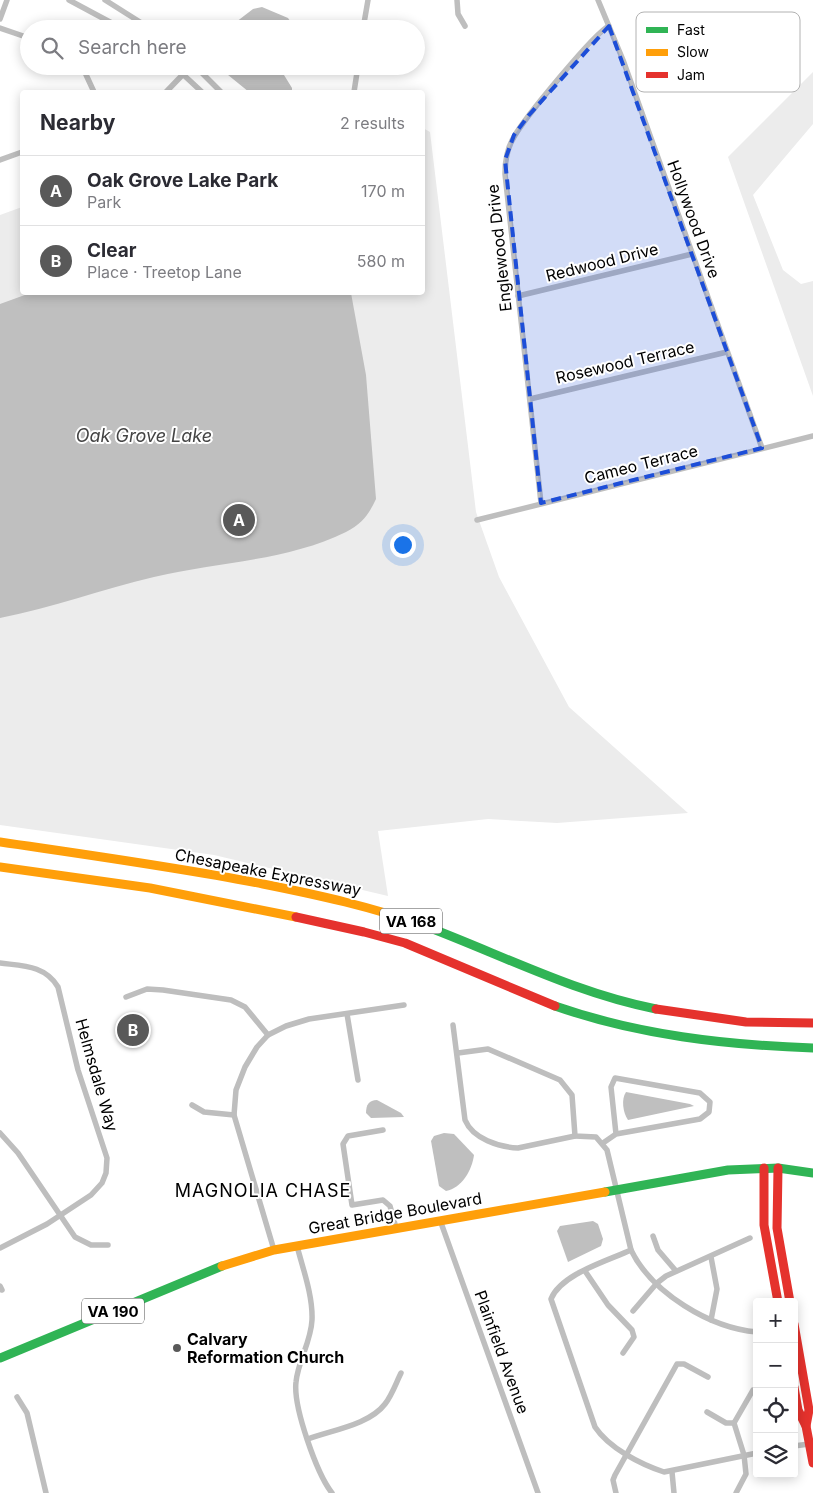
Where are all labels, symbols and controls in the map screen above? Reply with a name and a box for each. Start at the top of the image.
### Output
legend [636,12,800,92]
search box [20,20,425,75]
text: Fast [677,21,705,38]
icon: search [38,34,66,62]
text: Search here [78,36,187,59]
text: Slow [677,43,709,60]
text: Jam [677,66,705,83]
text: Nearby [40,110,115,135]
text: 2 results [340,113,405,133]
street label: Hollywood Drive [663,157,725,281]
text: Oak Grove Lake Park [87,169,278,192]
text: A [50,181,62,201]
text: 170 m [361,181,405,201]
street label: Englewood Drive [482,183,516,313]
text: Park [87,192,121,212]
street label: Redwood Drive [544,238,660,286]
text: Clear [87,239,136,262]
text: B [51,251,61,271]
text: 580 m [357,251,405,271]
text: Place · Treetop Lane [87,262,242,282]
street label: Rosewood Terrace [554,336,696,388]
water label: Oak Grove Lake [76,425,212,446]
street label: Cameo Terrace [582,440,700,488]
pin: A [223,501,255,539]
your location [390,532,416,558]
street label: Chesapeake Expressway [173,844,363,900]
road number: VA 168 [380,908,442,934]
pin: B [117,1011,149,1049]
street label: Helmsdale Way [71,1016,123,1134]
district label: MAGNOLIA CHASE [175,1180,351,1201]
street label: Great Bridge Boulevard [307,1188,483,1238]
street label: Plainfield Avenue [470,1288,534,1416]
road number: VA 190 [82,1298,144,1324]
map controls [753,1298,798,1478]
button: + [753,1298,798,1343]
place label: Calvary Reformation Church [187,1329,344,1367]
marker: Calvary Reformation Church [171,1342,183,1354]
button: − [753,1343,798,1388]
button: locate [753,1388,798,1433]
button: layers [753,1433,798,1478]

